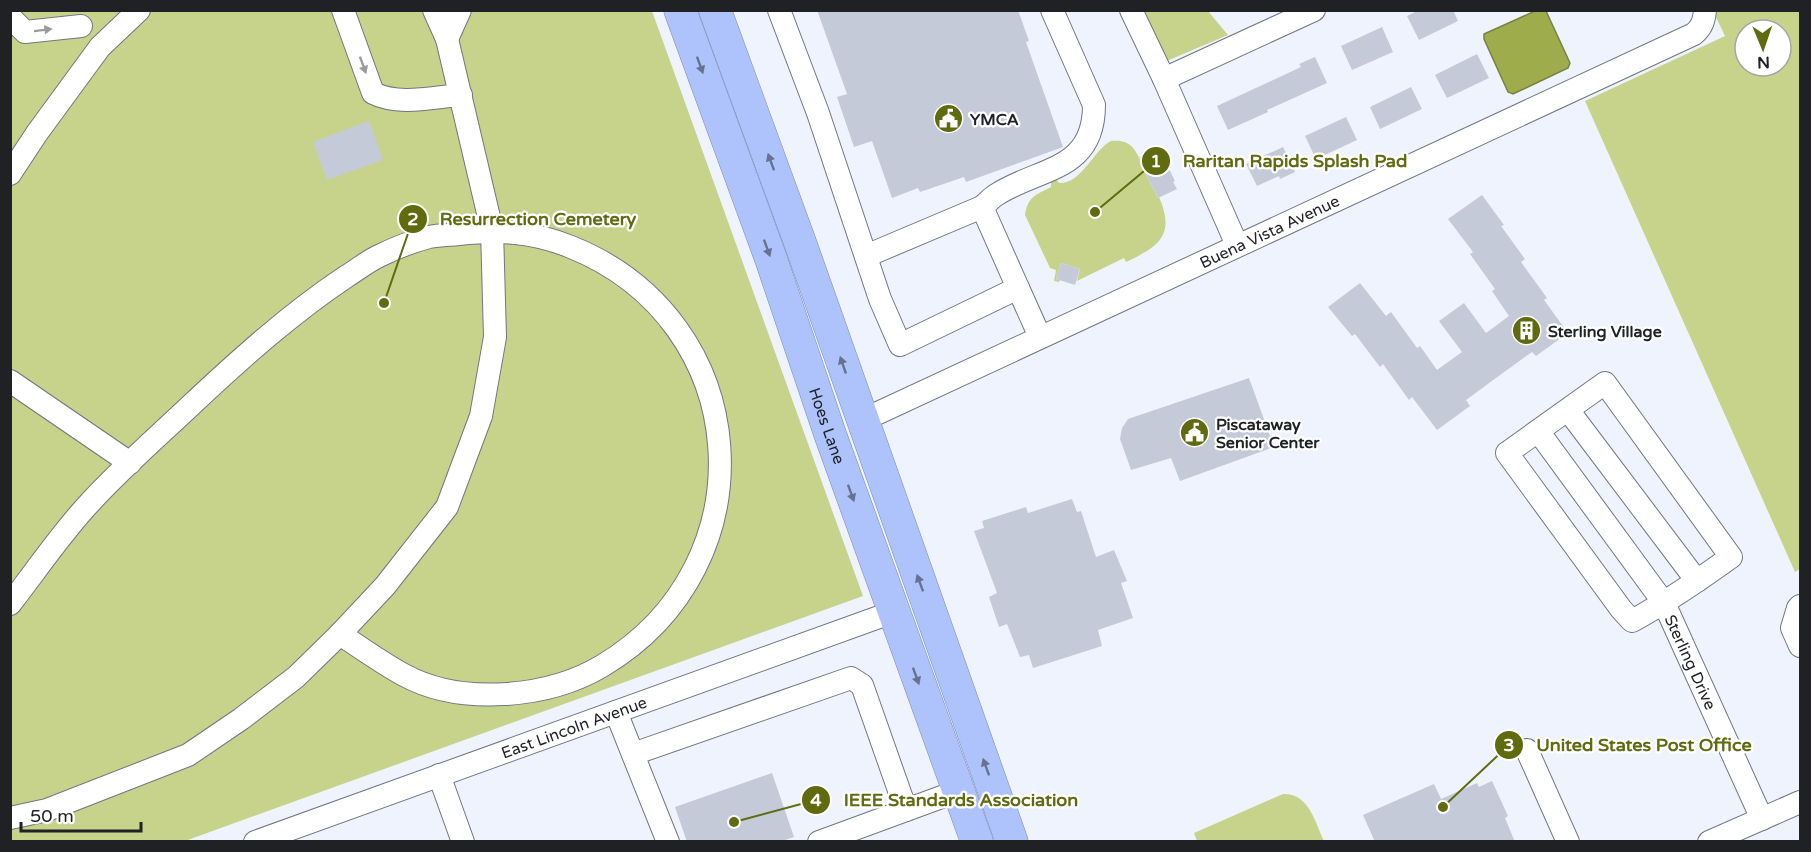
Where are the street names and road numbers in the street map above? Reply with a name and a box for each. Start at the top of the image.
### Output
street label: Buena Vista Avenue [1197,191,1343,273]
street label: Hoes Lane [804,385,849,467]
street label: Sterling Drive [1660,612,1720,713]
street label: East Lincoln Avenue [499,693,650,763]

